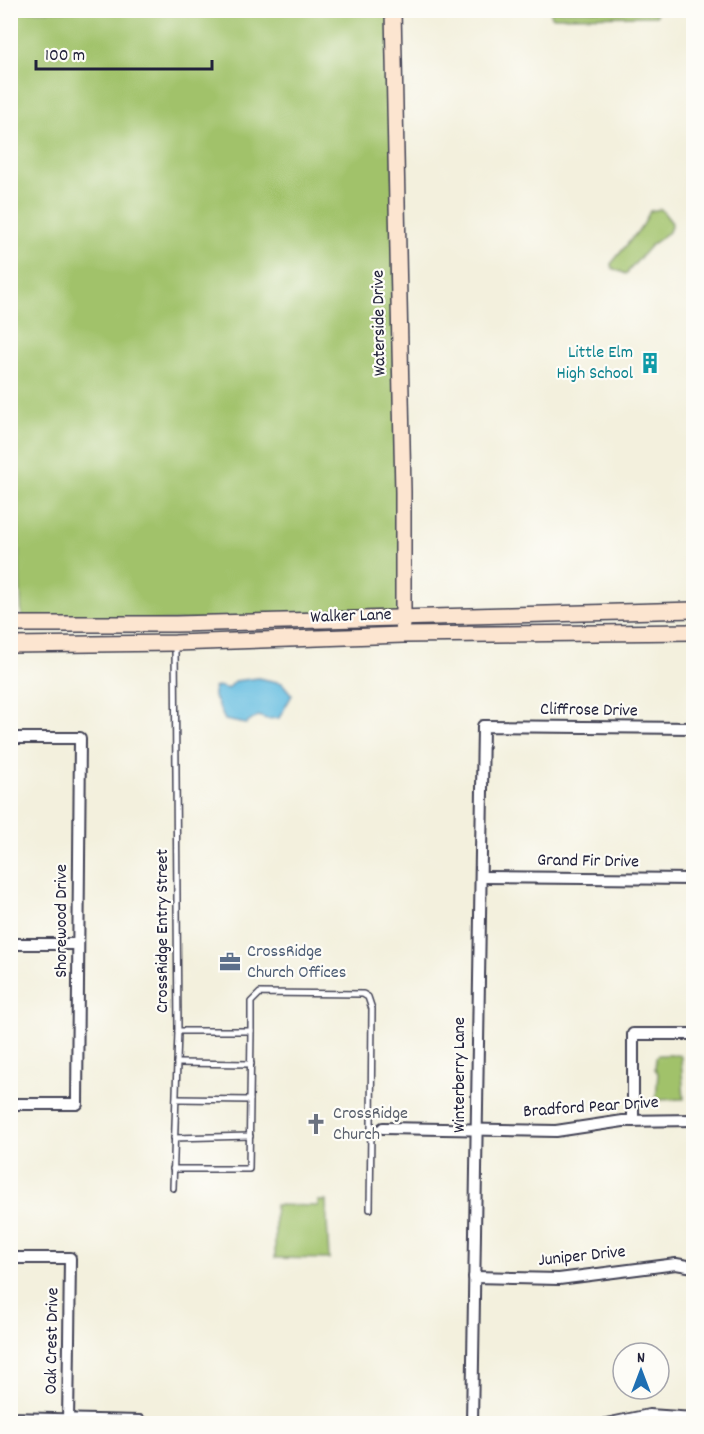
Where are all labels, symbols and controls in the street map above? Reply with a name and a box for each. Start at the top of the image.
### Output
scale bar [36,33,212,71]
text: 100 m [45,44,85,69]
street label: Waterside Drive [367,270,393,376]
place label: Little Elm High School [557,341,634,387]
building icon: Little Elm High School [638,351,662,375]
street label: Walker Lane [310,603,392,631]
street label: Cliffrose Drive [540,698,638,724]
street label: CrossRidge Entry Street [151,849,176,1013]
street label: Grand Fir Drive [537,849,639,875]
street label: Shorewood Drive [50,864,75,978]
place label: CrossRidge Church Offices [247,940,346,986]
office icon: CrossRidge Church Offices [218,950,242,974]
street label: Winterberry Lane [448,1017,473,1133]
street label: Bradford Pear Drive [522,1091,660,1125]
place label: CrossRidge Church [333,1102,408,1148]
church icon: CrossRidge Church [304,1112,328,1136]
street label: Juniper Drive [537,1240,627,1274]
street label: Oak Crest Drive [40,1287,66,1395]
north arrow [611,1341,671,1401]
text: N [637,1347,645,1370]

